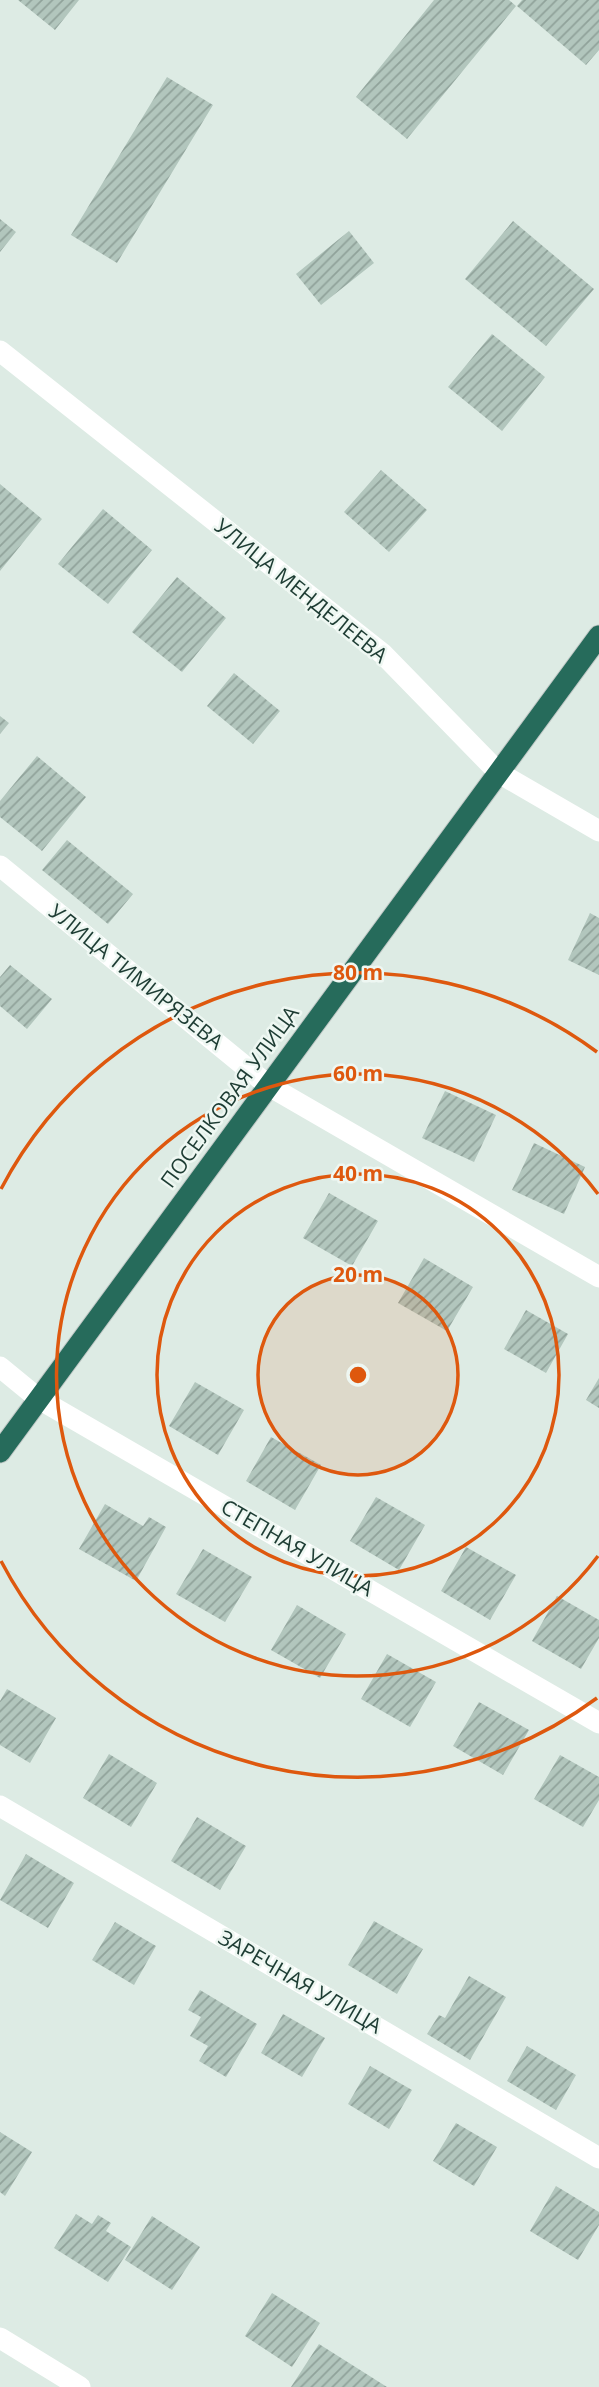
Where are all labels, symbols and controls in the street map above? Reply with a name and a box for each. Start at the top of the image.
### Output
street label: УЛИЦА МЕНДЕЛЕЕВА [209,512,395,669]
street label: УЛИЦА ТИМИРЯЗЕВА [44,897,230,1056]
text: 80 m [333,958,383,986]
street label: ПОСЕЛКОВАЯ УЛИЦА [154,999,305,1193]
text: 60 m [333,1059,383,1087]
text: 40 m [333,1159,383,1187]
text: 20 m [333,1260,383,1288]
centre of rings [346,1363,370,1387]
street label: СТЕПНАЯ УЛИЦА [216,1492,379,1603]
street label: ЗАРЕЧНАЯ УЛИЦА [214,1923,388,2040]

